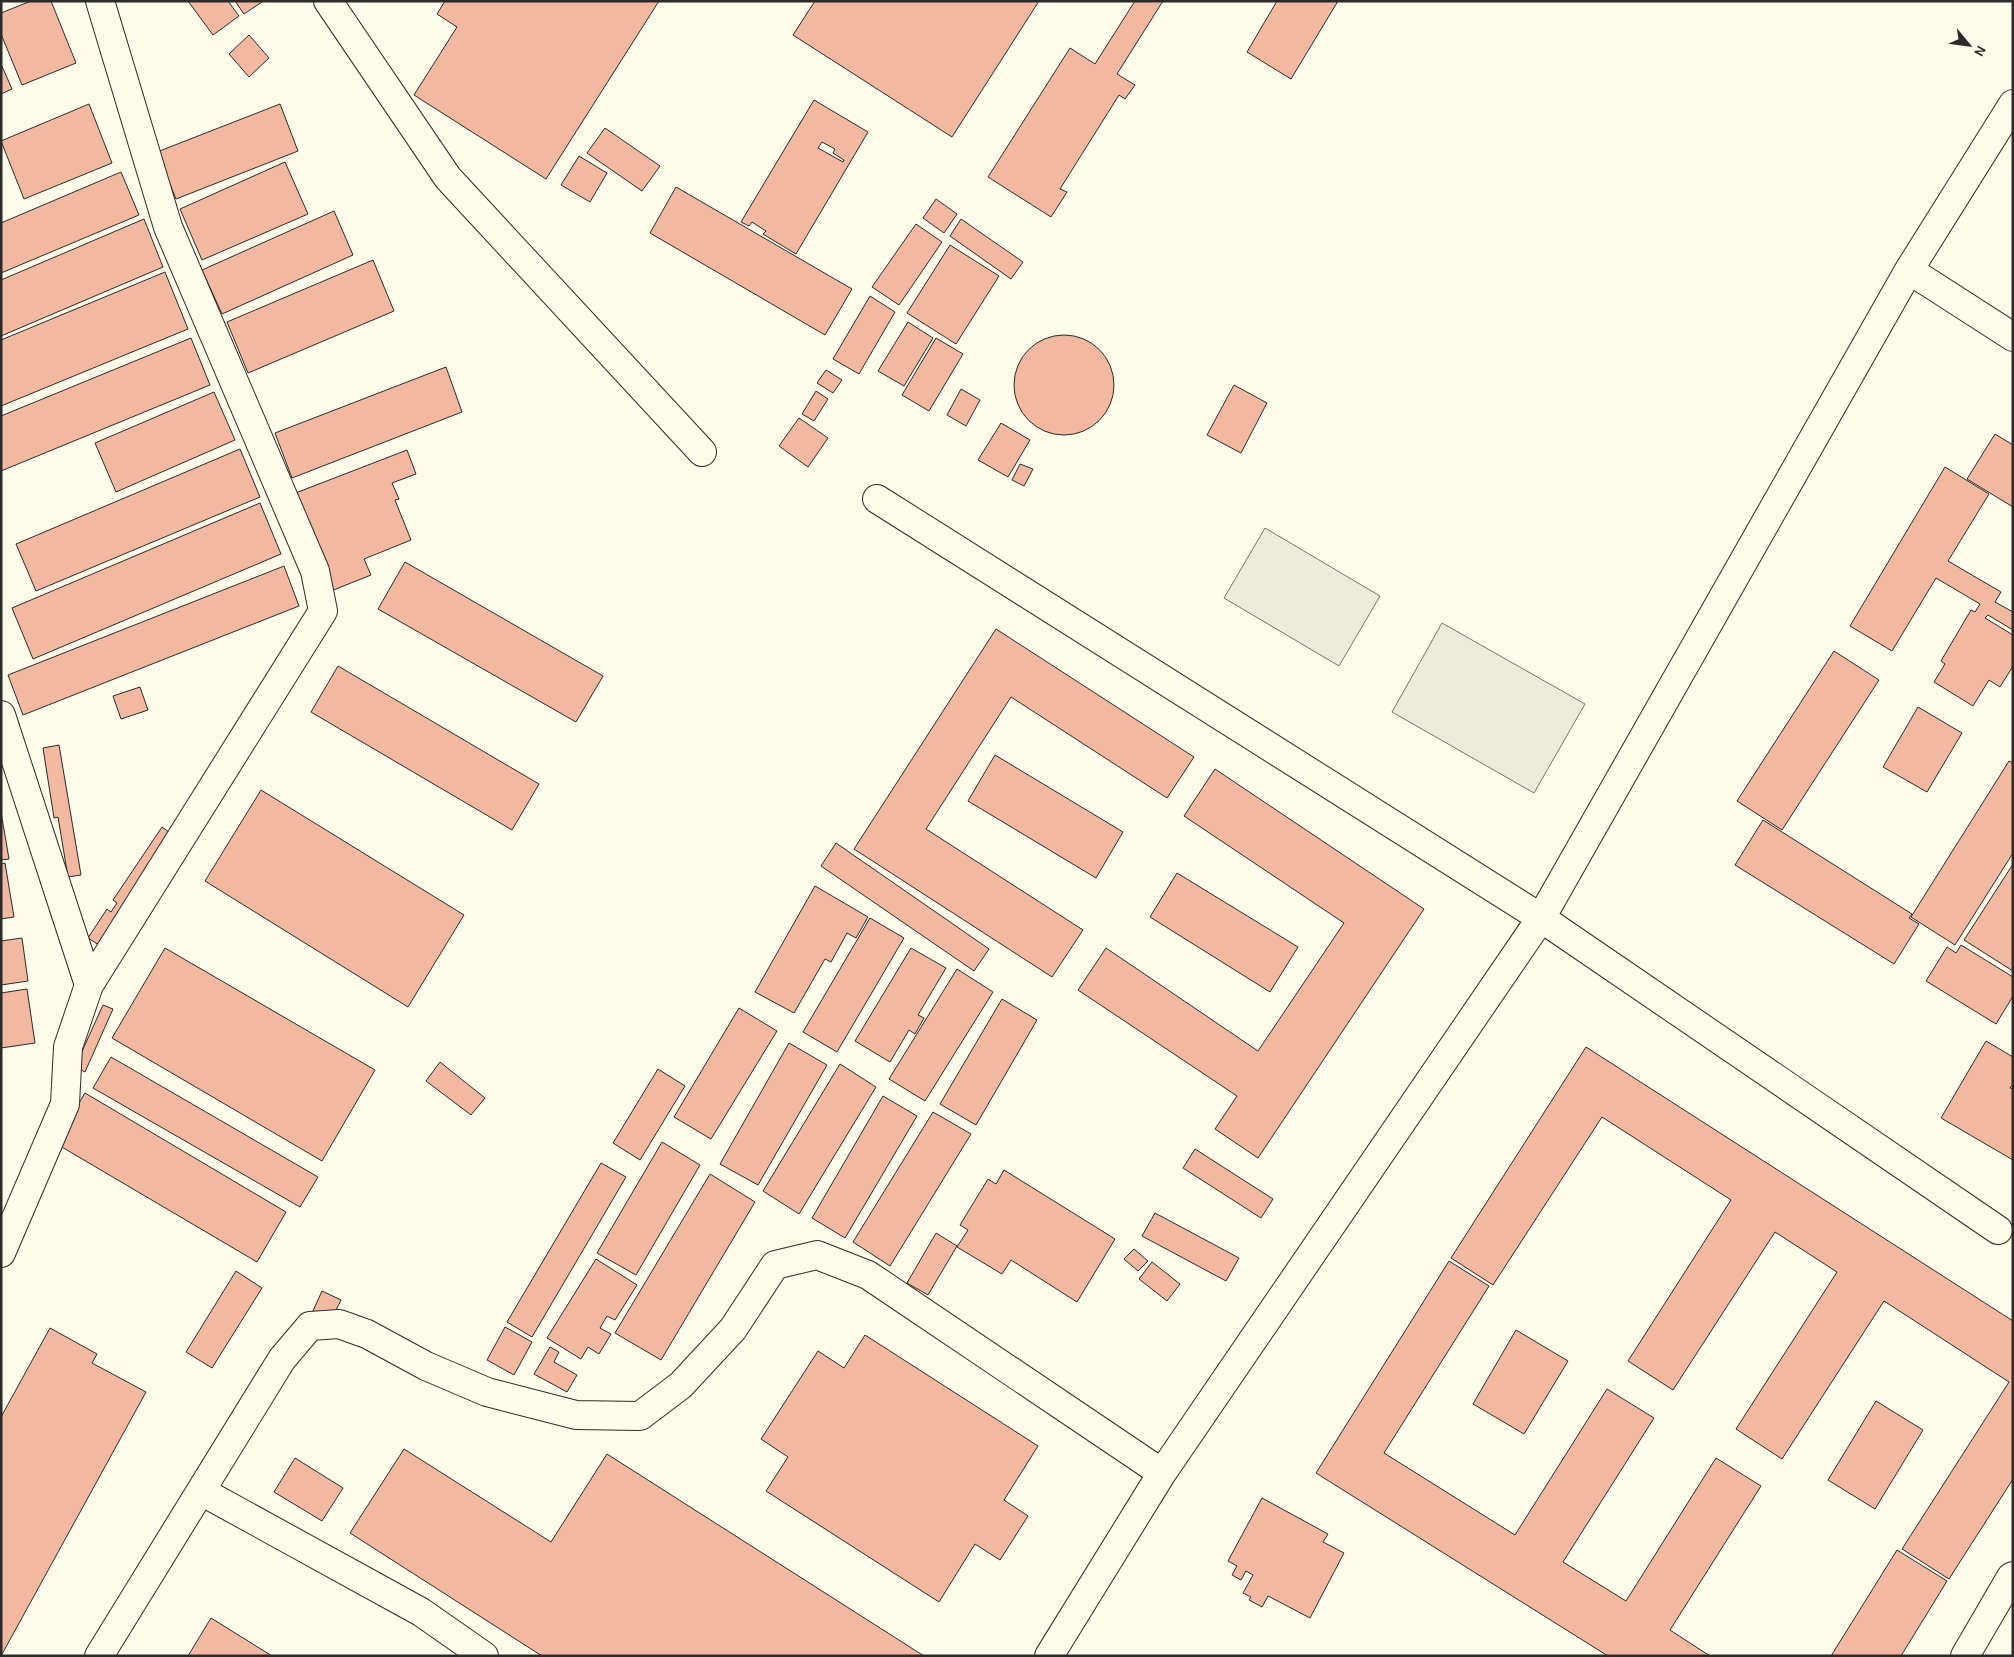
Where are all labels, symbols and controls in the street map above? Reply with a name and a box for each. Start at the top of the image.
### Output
north arrow [1944,20,1994,70]
text: N [1970,43,1990,60]

